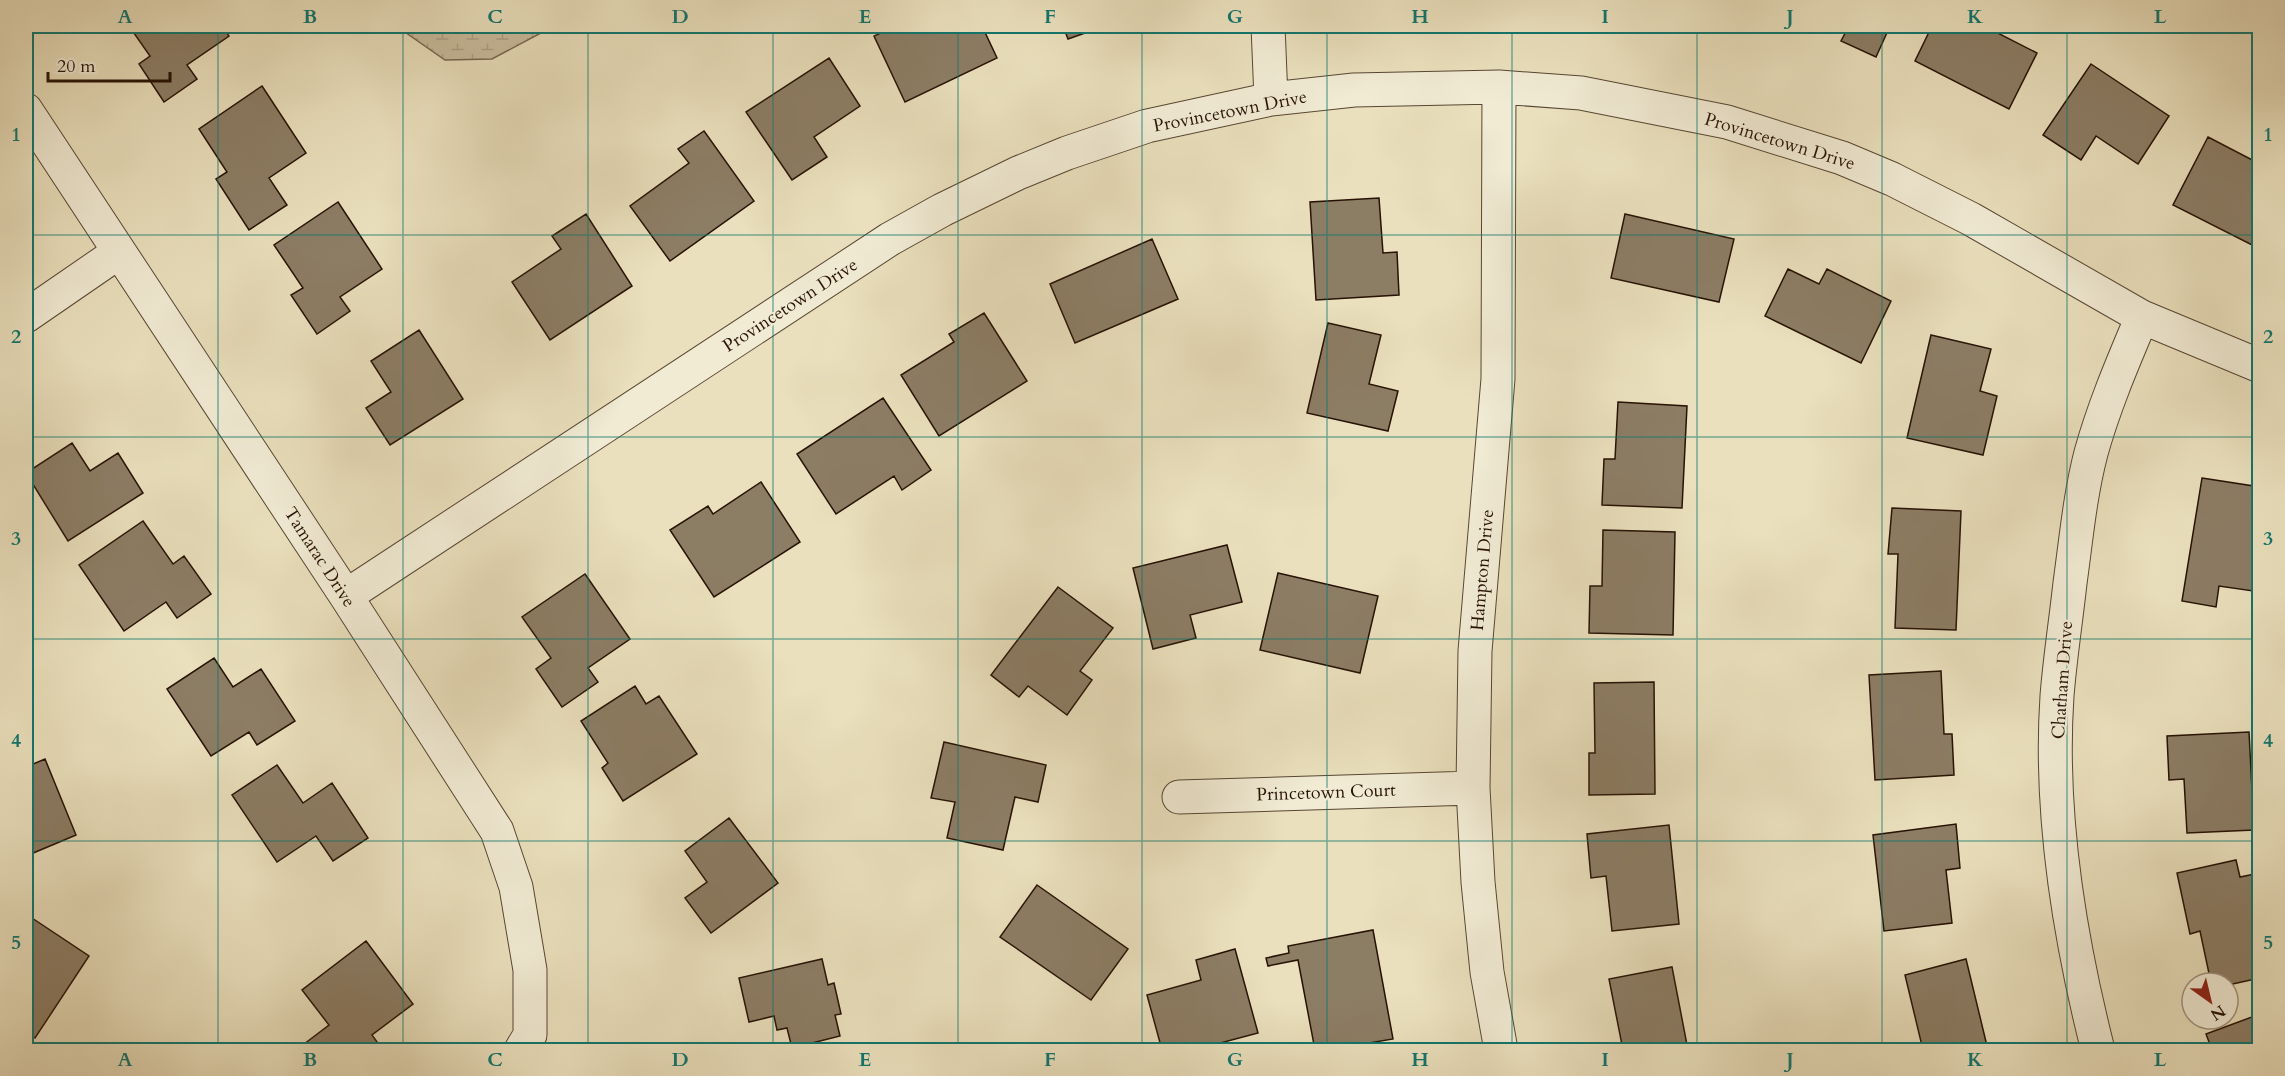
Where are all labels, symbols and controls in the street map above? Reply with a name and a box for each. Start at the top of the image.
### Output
text: A [117,3,133,30]
text: B [303,3,317,30]
text: C [487,3,503,30]
text: D [671,3,689,30]
text: E [859,3,871,30]
text: F [1044,3,1056,30]
text: G [1227,3,1243,30]
text: H [1411,3,1429,30]
text: I [1601,3,1609,30]
text: J [1783,3,1794,30]
text: K [1967,3,1984,30]
text: L [2154,3,2167,30]
scale bar [48,45,170,83]
text: 20 m [57,54,96,79]
street label: Provincetown Drive [1151,84,1309,139]
street label: Provincetown Drive [1702,107,1858,176]
text: 1 [11,121,21,148]
text: 1 [2263,121,2273,148]
street label: Provincetown Drive [718,252,863,358]
text: 2 [11,323,21,350]
text: 2 [2263,323,2273,350]
street label: Tamarac Drive [278,502,361,612]
street label: Hampton Drive [1465,508,1500,632]
text: 3 [11,525,21,552]
text: 3 [2263,525,2273,552]
street label: Chatham Drive [2046,620,2079,740]
text: 4 [11,727,21,754]
text: 4 [2263,727,2273,754]
street label: Princetown Court [1256,778,1396,807]
text: 5 [11,929,21,956]
text: 5 [2263,929,2273,956]
north arrow [2180,971,2240,1031]
text: N [2206,1000,2230,1026]
text: A [117,1046,133,1073]
text: B [303,1046,317,1073]
text: C [487,1046,503,1073]
text: D [671,1046,689,1073]
text: E [859,1046,871,1073]
text: F [1044,1046,1056,1073]
text: G [1227,1046,1243,1073]
text: H [1411,1046,1429,1073]
text: I [1601,1046,1609,1073]
text: J [1783,1046,1794,1073]
text: K [1967,1046,1984,1073]
text: L [2154,1046,2167,1073]

